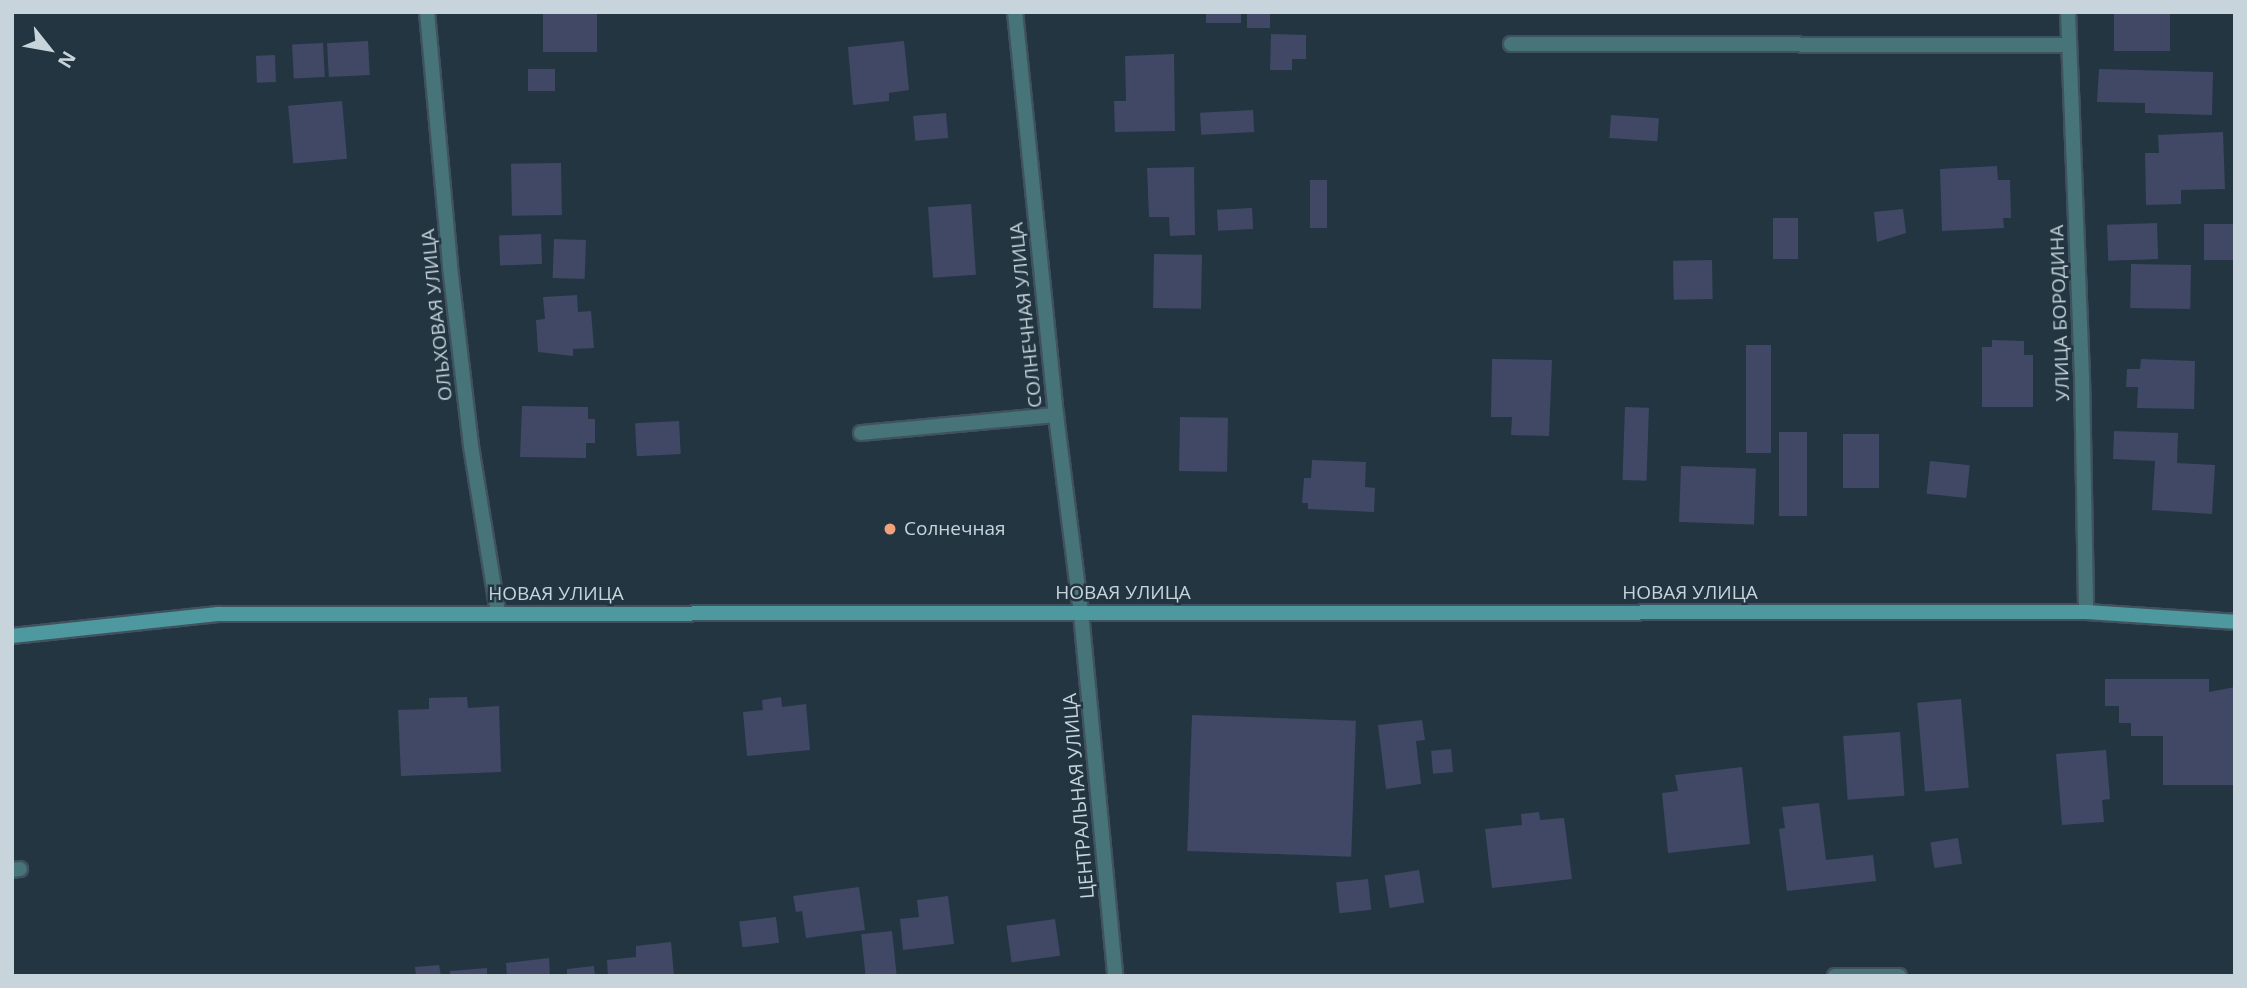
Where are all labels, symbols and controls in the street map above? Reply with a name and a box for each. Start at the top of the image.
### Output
north arrow [14,14,84,84]
text: N [52,46,82,73]
street label: СОЛНЕЧНАЯ УЛИЦА [1005,221,1047,409]
street label: УЛИЦА БОРОДИНА [2046,224,2074,402]
street label: ОЛЬХОВАЯ УЛИЦА [417,228,457,402]
place label: Солнечная [904,518,1006,540]
marker: Солнечная [882,521,898,537]
street label: НОВАЯ УЛИЦА [1055,582,1191,604]
street label: НОВАЯ УЛИЦА [1622,582,1758,604]
street label: НОВАЯ УЛИЦА [488,583,624,605]
street label: ЦЕНТРАЛЬНАЯ УЛИЦА [1059,692,1099,900]

